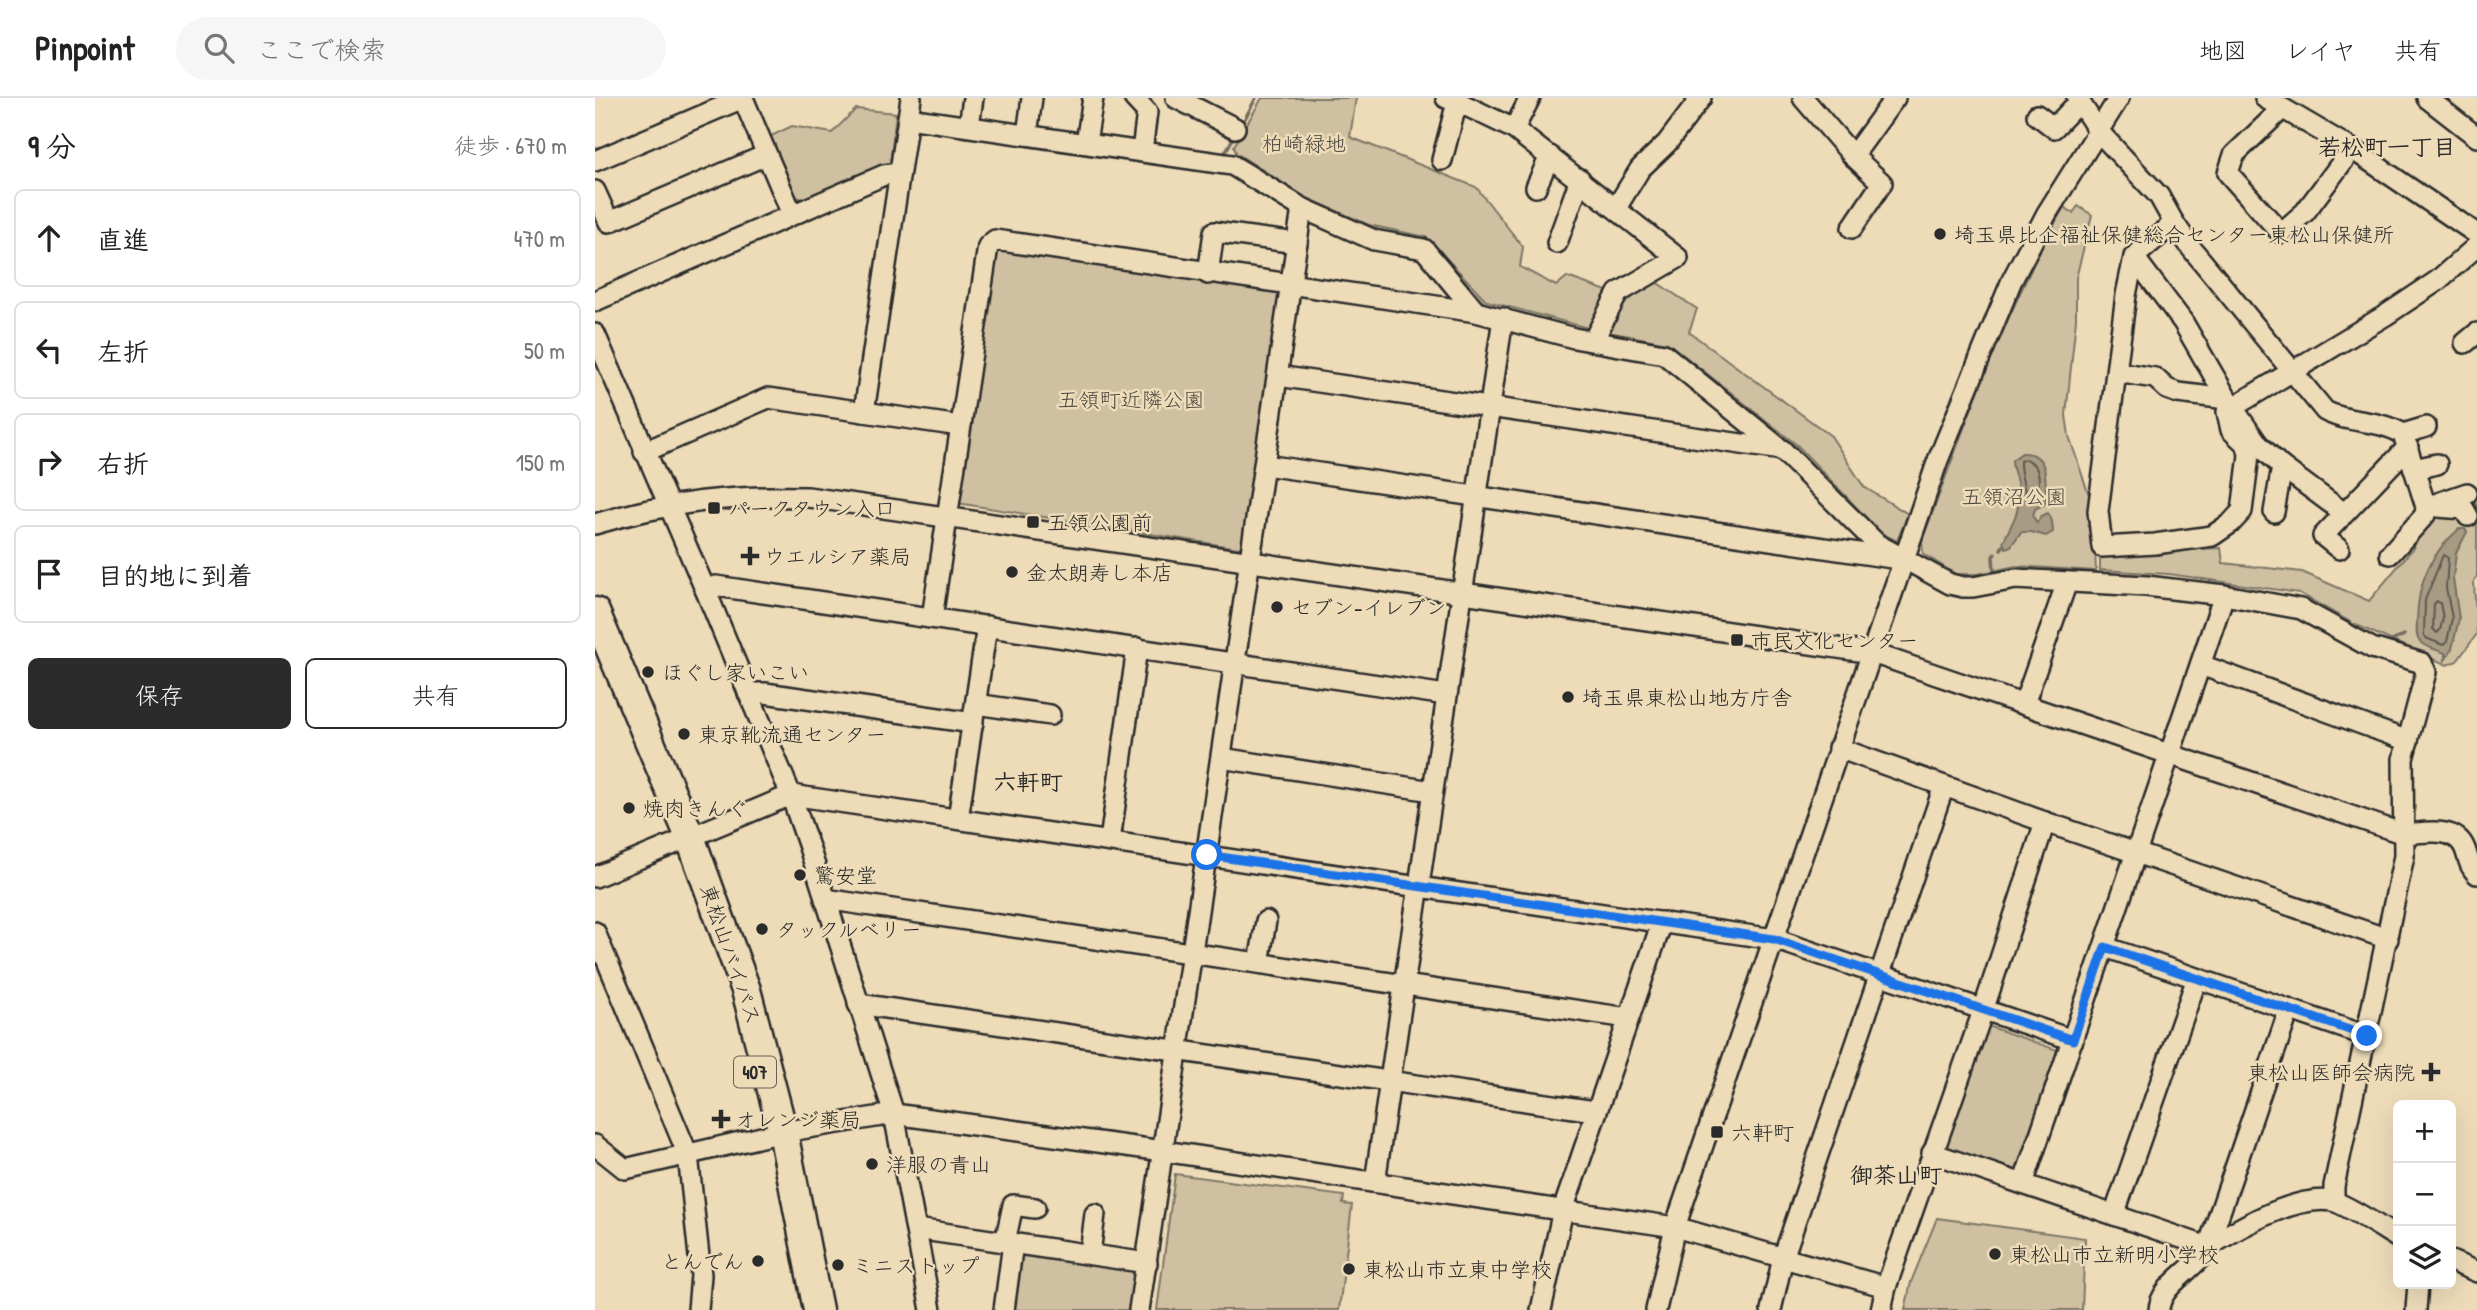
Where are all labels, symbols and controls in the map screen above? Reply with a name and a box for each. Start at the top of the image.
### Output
search box [176,17,666,80]
text: Pinpoint [35,26,134,70]
icon: search [200,29,238,67]
text: ここで検索 [256,32,386,67]
text: 地図 [2199,34,2247,66]
text: レイヤ [2285,34,2356,66]
text: 共有 [2394,34,2442,66]
text: 9 分 [28,126,76,166]
park label: 柏崎緑地 [1262,129,1346,158]
text: 徒歩 · 670 m [454,130,567,161]
district label: 若松町一丁目 [2318,131,2456,162]
icon: ahead [30,219,68,257]
place label: 埼玉県比企福祉保健総合センター東松山保健所 [1954,220,2394,249]
text: 直進 [97,222,149,257]
text: 470 m [514,223,565,254]
marker: 埼玉県比企福祉保健総合センター東松山保健所 [1932,226,1948,242]
icon: left [30,331,68,369]
text: 左折 [97,334,149,369]
text: 50 m [524,335,565,366]
park label: 五領町近隣公園 [1058,385,1205,414]
icon: right [30,443,68,481]
text: 右折 [97,446,149,481]
text: 150 m [516,447,565,478]
park label: 五領沼公園 [1962,482,2067,511]
place label: パークタウン入口 [728,494,896,523]
marker: パークタウン入口 [706,500,722,516]
place label: 五領公園前 [1047,508,1152,537]
marker: 五領公園前 [1025,514,1041,530]
place label: ウエルシア薬局 [764,542,911,571]
marker: ウエルシア薬局 [742,548,758,564]
icon: arrive [30,555,68,593]
text: 目的地に到着 [97,558,253,593]
place label: 金太朗寿し本店 [1026,558,1173,587]
marker: 金太朗寿し本店 [1004,564,1020,580]
place label: セブン-イレブン [1291,593,1446,622]
marker: セブン-イレブン [1269,599,1285,615]
place label: 市民文化センター [1751,626,1918,655]
marker: 市民文化センター [1729,632,1745,648]
button: 保存 [28,658,291,729]
button: 共有 [305,658,567,729]
place label: ほぐし家いこい [662,658,809,687]
marker: ほぐし家いこい [640,664,656,680]
place label: 埼玉県東松山地方庁舎 [1582,683,1792,712]
marker: 埼玉県東松山地方庁舎 [1560,689,1576,705]
place label: 東京靴流通センター [698,720,886,749]
marker: 東京靴流通センター [676,726,692,742]
district label: 六軒町 [994,766,1063,797]
place label: 焼肉きんぐ [643,794,748,823]
marker: 焼肉きんぐ [621,800,637,816]
route start [1191,839,1222,870]
place label: 驚安堂 [814,861,877,890]
marker: 驚安堂 [792,867,808,883]
street label: 東松山バイパス [693,880,769,1028]
place label: タックルベリー [776,915,922,944]
marker: タックルベリー [754,921,770,937]
route end [2351,1020,2382,1051]
road number: 407 [734,1056,776,1088]
place label: 東松山医師会病院 [2247,1058,2415,1087]
marker: 東松山医師会病院 [2421,1062,2441,1082]
map controls [2393,1100,2456,1289]
button: + [2393,1100,2456,1163]
place label: オレンジ薬局 [735,1105,861,1134]
marker: オレンジ薬局 [713,1111,729,1127]
place label: 六軒町 [1731,1118,1794,1147]
marker: 六軒町 [1709,1124,1725,1140]
place label: 洋服の青山 [886,1150,991,1179]
marker: 洋服の青山 [864,1156,880,1172]
district label: 御茶山町 [1850,1159,1942,1190]
button: − [2393,1163,2456,1226]
button: layers [2393,1226,2456,1289]
place label: 東松山市立新明小学校 [2009,1240,2219,1269]
marker: 東松山市立新明小学校 [1987,1246,2003,1262]
place label: とんでん [661,1247,744,1276]
place label: ミニストップ [852,1251,980,1280]
marker: とんでん [750,1253,766,1269]
place label: 東松山市立東中学校 [1363,1255,1552,1284]
marker: ミニストップ [830,1257,846,1273]
marker: 東松山市立東中学校 [1341,1261,1357,1277]

